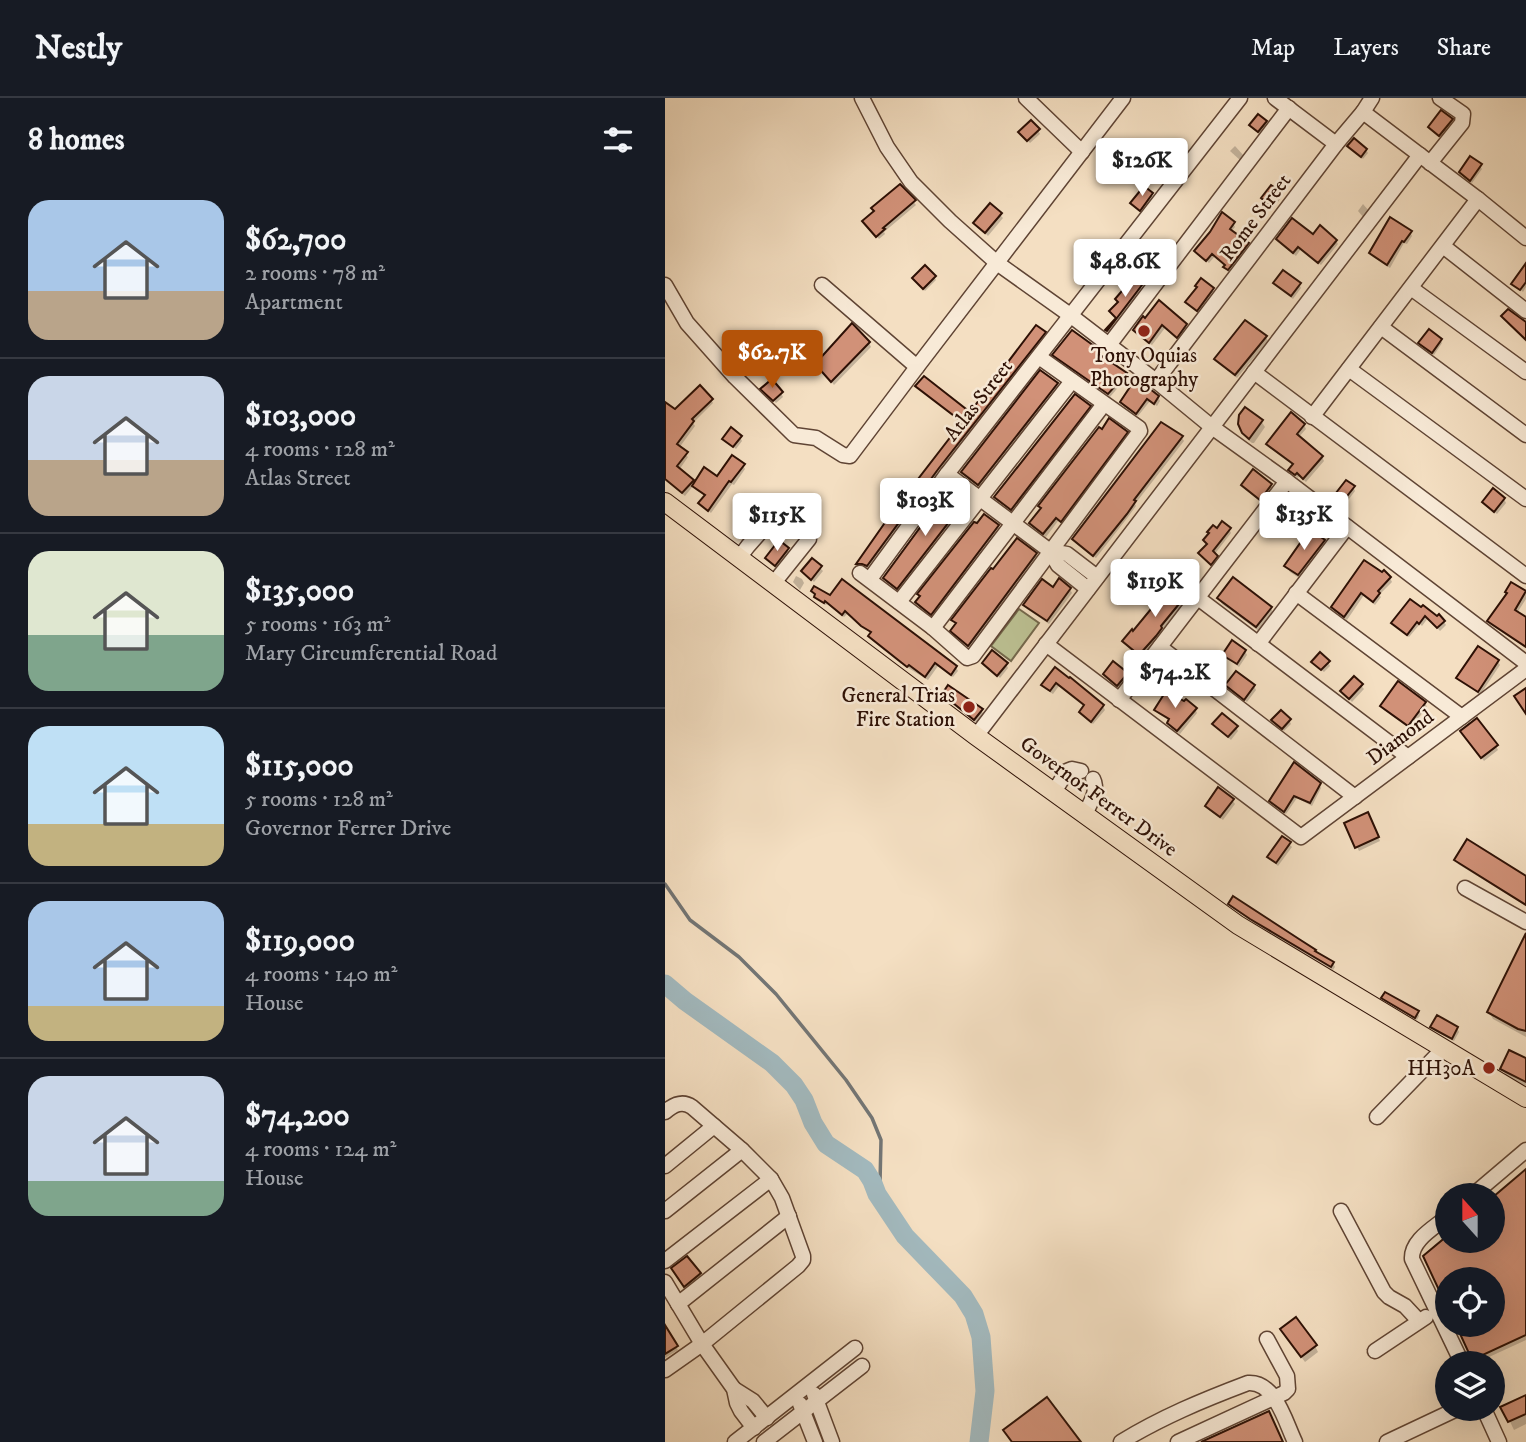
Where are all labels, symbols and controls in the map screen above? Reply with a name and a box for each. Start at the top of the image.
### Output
text: Nestly [35,28,122,69]
text: Map [1251,33,1295,63]
text: Layers [1333,33,1399,63]
text: Share [1437,33,1491,63]
icon: filters [599,121,637,159]
text: 8 homes [28,122,125,159]
pin: $126K [1093,139,1191,198]
text: $126K [1112,146,1172,175]
street label: Rome Street [1215,169,1297,266]
text: $62,700 [245,222,346,259]
icon: home [84,228,168,312]
pin: $48.6K [1068,240,1182,299]
text: $48.6K [1090,247,1160,276]
text: 2 rooms · 78 m² [245,259,385,288]
text: Apartment [245,288,343,317]
marker: Tony Oquias Photography [1136,323,1152,339]
pin: $62.7K [715,330,829,390]
text: $62.7K [738,338,806,367]
place label: Tony Oquias Photography [1090,343,1199,393]
street label: Atlas Street [939,354,1019,447]
text: $103,000 [245,398,356,435]
icon: home [84,404,168,488]
text: 4 rooms · 128 m² [245,435,395,464]
text: Atlas Street [245,464,351,493]
pin: $103K [876,478,974,538]
text: $103K [896,486,954,515]
pin: $135K [1255,492,1353,552]
pin: $115K [728,494,826,553]
text: $135K [1275,500,1333,529]
text: $115K [749,501,805,530]
pin: $119K [1106,560,1204,619]
text: $119K [1126,567,1184,596]
text: $135,000 [245,573,354,610]
icon: home [84,579,168,663]
text: 5 rooms · 163 m² [245,610,391,639]
text: Mary Circumferential Road [245,639,497,668]
pin: $74.2K [1118,650,1232,710]
text: $74.2K [1140,658,1210,687]
place label: General Trias Fire Station [842,683,955,733]
marker: General Trias Fire Station [961,699,977,715]
street label: Diamond [1362,704,1440,771]
street label: Governor Ferrer Drive [1015,731,1183,863]
text: $115,000 [245,748,354,785]
icon: home [84,754,168,838]
text: 5 rooms · 128 m² [245,785,393,814]
text: Governor Ferrer Drive [245,814,451,843]
text: $119,000 [245,923,355,960]
icon: home [84,929,168,1013]
text: 4 rooms · 140 m² [245,960,398,989]
text: House [245,989,303,1018]
place label: HH30A [1407,1056,1476,1082]
marker: HH30A [1481,1060,1497,1076]
text: $74,200 [245,1098,350,1135]
icon: home [84,1104,168,1188]
text: 4 rooms · 124 m² [245,1135,396,1164]
text: House [245,1164,303,1193]
north arrow [1435,1183,1505,1253]
map controls [1435,1183,1505,1421]
button: locate [1435,1267,1505,1337]
button: layers [1435,1351,1505,1421]

